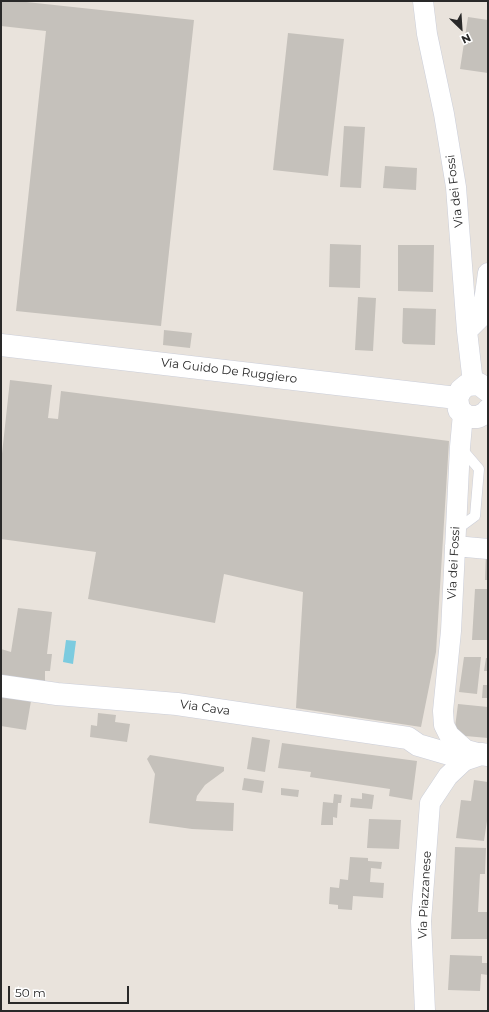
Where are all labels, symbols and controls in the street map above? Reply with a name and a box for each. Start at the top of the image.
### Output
north arrow [441,8,481,48]
text: N [459,31,473,47]
street label: Via dei Fossi [443,154,467,228]
street label: Via Guido De Ruggiero [160,355,298,387]
street label: Via dei Fossi [445,526,463,600]
street label: Via Cava [179,697,231,719]
street label: Via Piazzanese [415,851,435,939]
scale bar [10,978,131,1004]
text: 50 m [15,985,46,1000]

